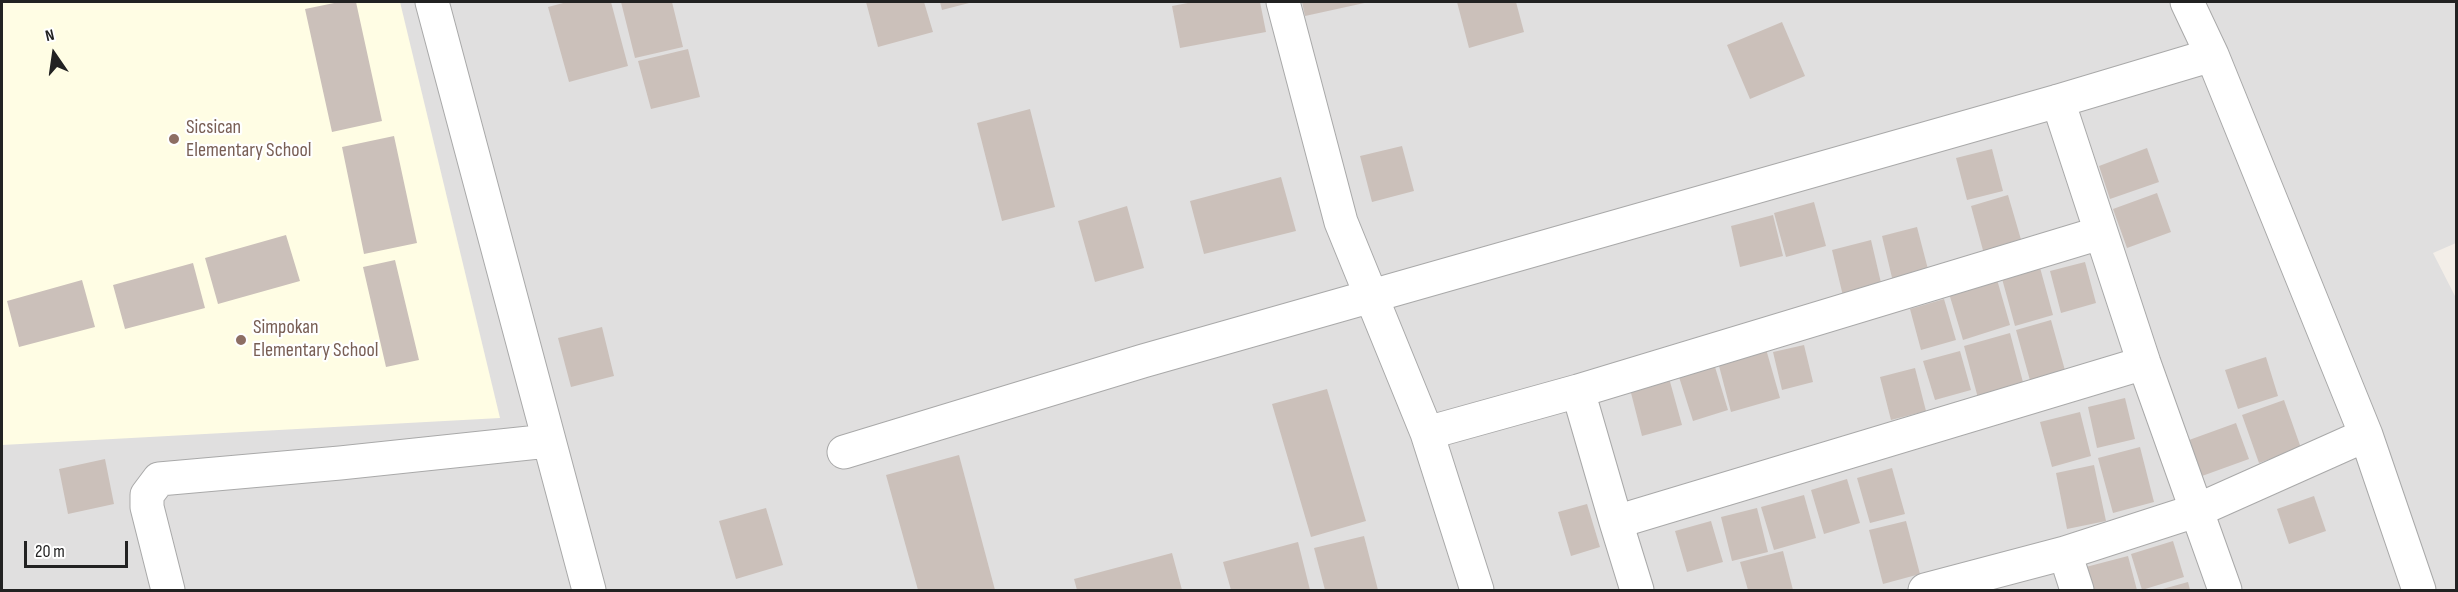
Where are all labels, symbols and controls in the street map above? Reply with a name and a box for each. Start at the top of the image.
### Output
north arrow [24,24,84,84]
text: N [44,26,56,46]
place label: Sicsican Elementary School [186,116,312,163]
marker: Sicsican Elementary School [167,132,181,146]
place label: Simpokan Elementary School [253,316,379,363]
marker: Simpokan Elementary School [234,333,248,347]
scale bar [27,529,130,567]
text: 20 m [35,541,65,562]

